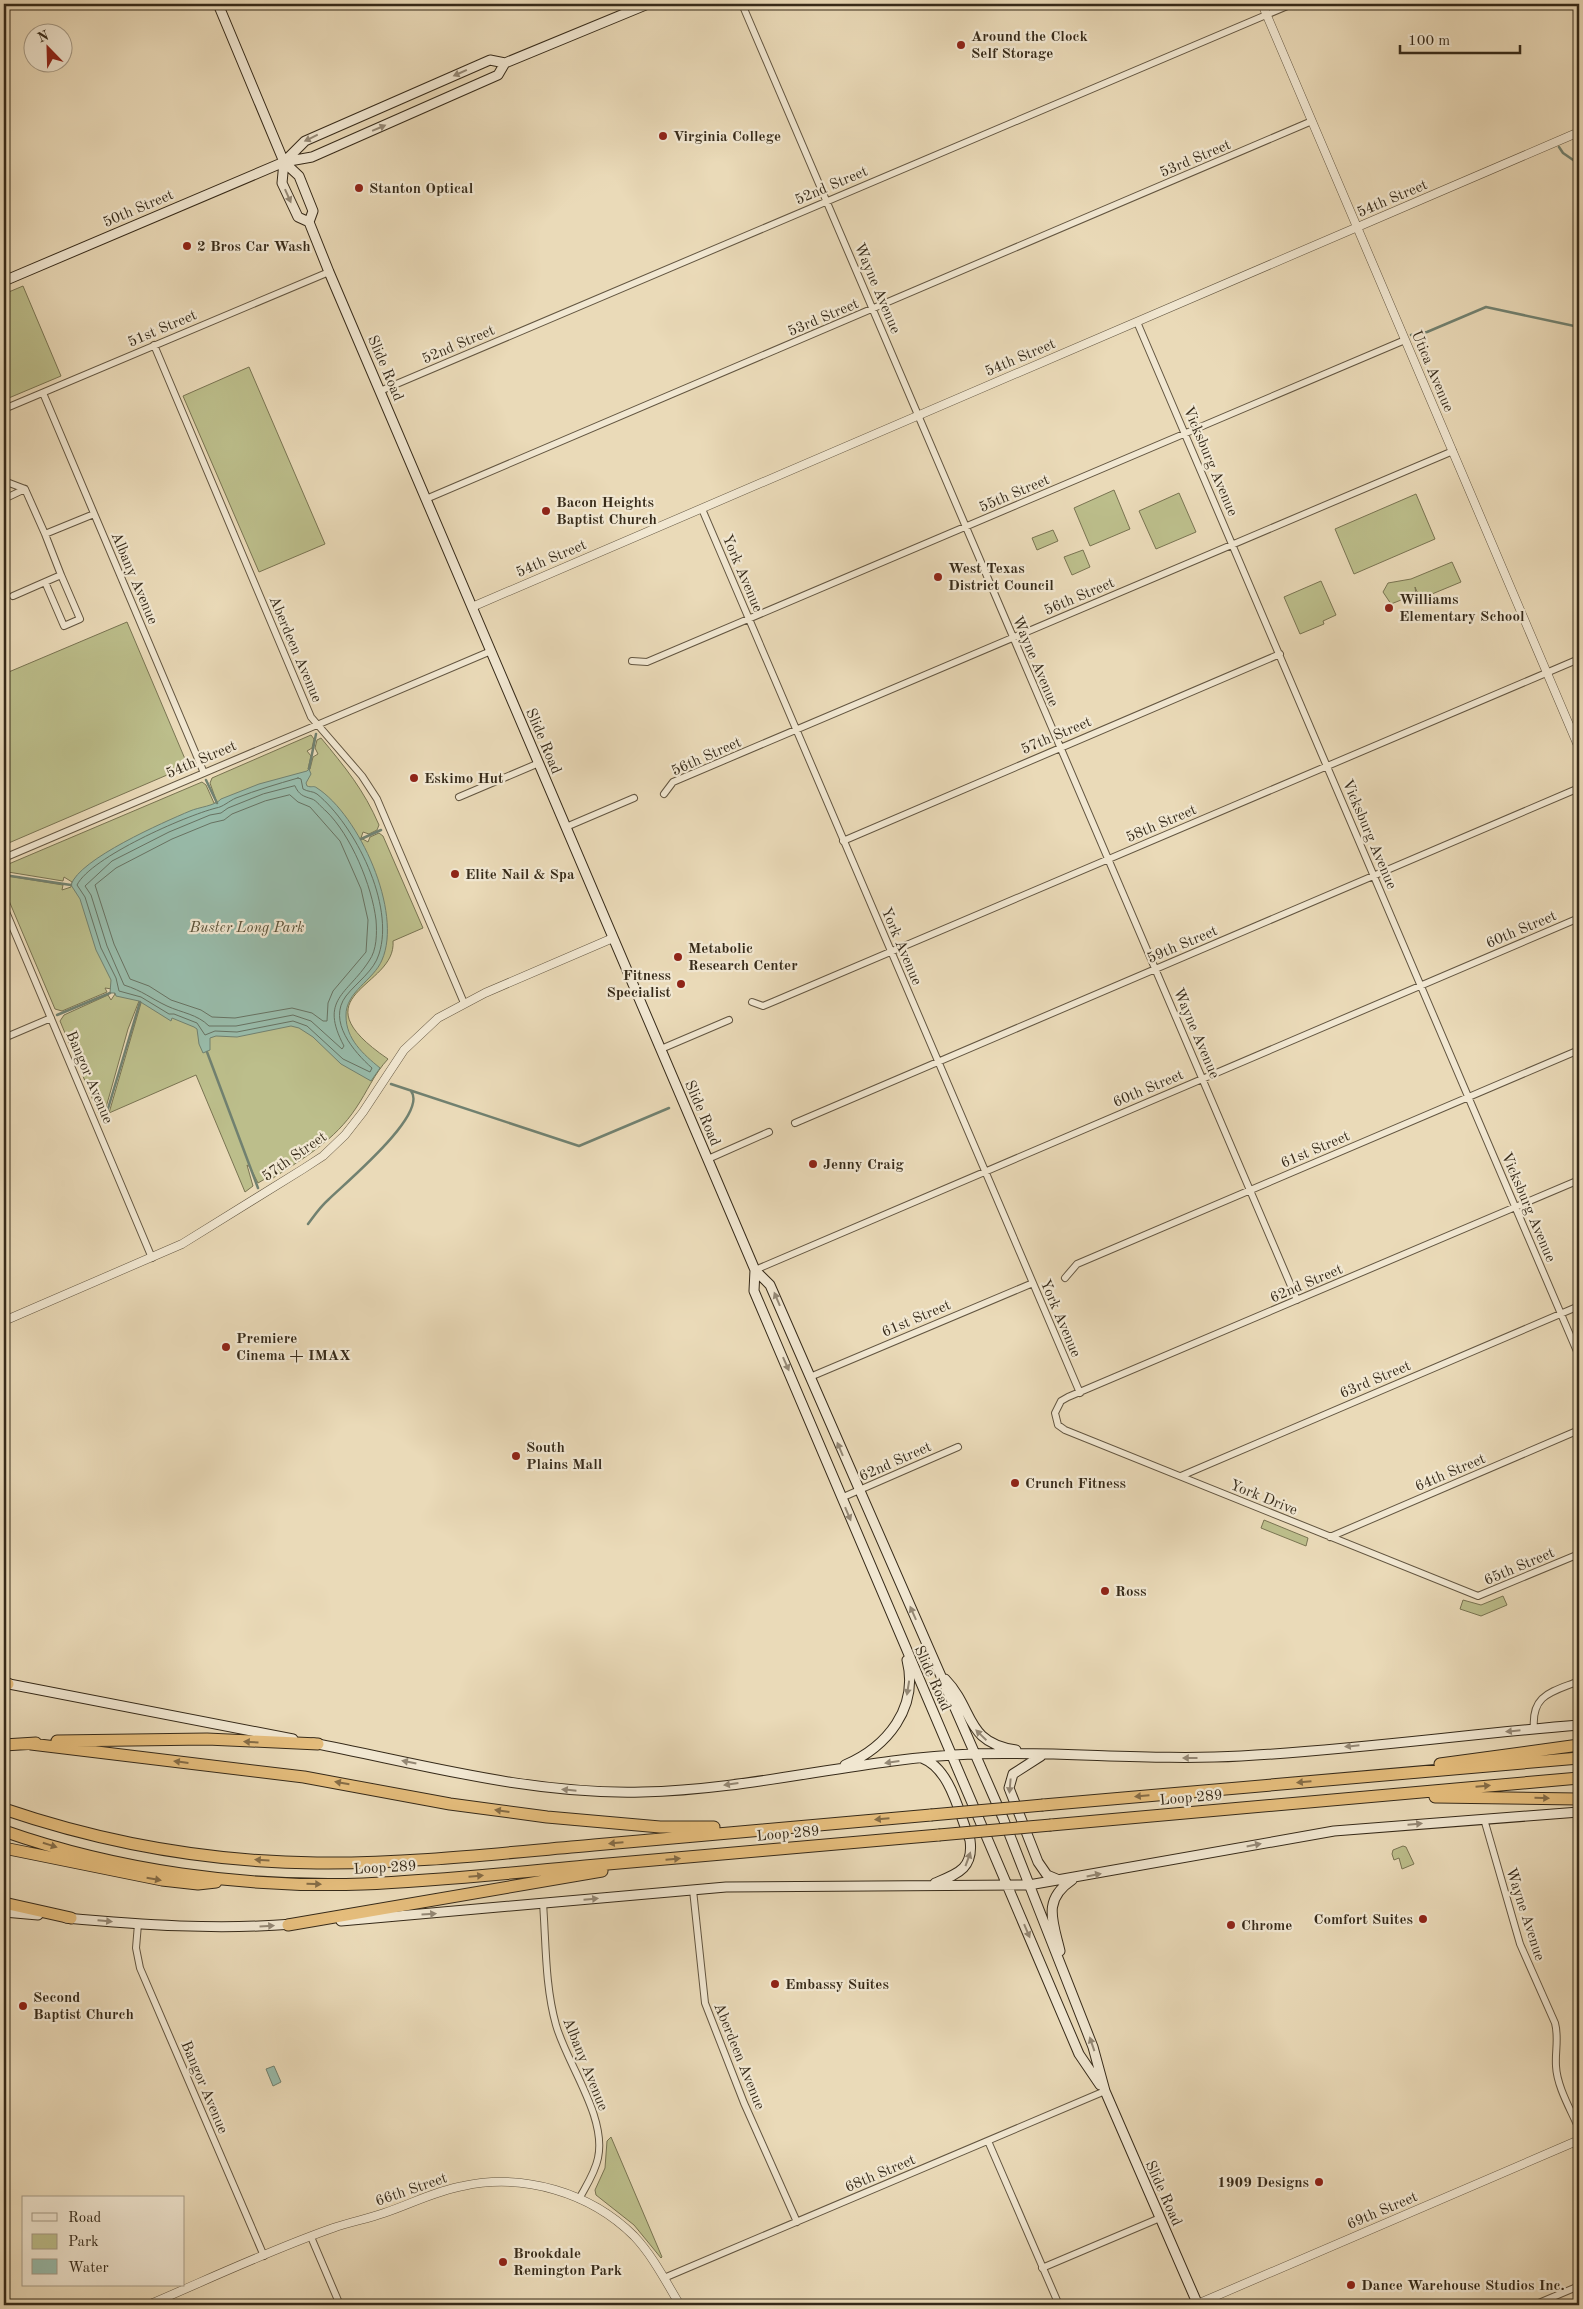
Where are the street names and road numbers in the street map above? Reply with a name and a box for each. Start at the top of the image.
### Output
street label: 53rd Street [1158,138,1233,181]
street label: 52nd Street [793,164,870,208]
street label: 54th Street [1355,178,1430,221]
street label: 50th Street [101,188,176,231]
street label: Wayne Avenue [851,241,902,336]
street label: 53rd Street [786,297,861,340]
street label: 51st Street [126,308,199,351]
street label: 52nd Street [420,323,497,367]
street label: Utica Avenue [1408,329,1456,415]
street label: Slide Road [364,334,405,404]
street label: 54th Street [983,337,1058,380]
street label: Vicksburg Avenue [1180,405,1240,519]
street label: 55th Street [977,473,1052,516]
street label: Albany Avenue [107,530,160,627]
street label: York Avenue [718,532,765,615]
street label: 54th Street [514,538,589,581]
street label: 56th Street [1042,576,1117,619]
street label: Aberdeen Avenue [265,594,324,705]
street label: Wayne Avenue [1009,614,1060,709]
street label: Slide Road [522,707,563,777]
street label: 57th Street [1019,715,1094,758]
street label: 56th Street [669,735,744,779]
street label: 54th Street [164,739,239,782]
street label: Vicksburg Avenue [1339,778,1399,892]
street label: 58th Street [1124,803,1199,846]
street label: York Avenue [877,905,924,988]
street label: 60th Street [1484,909,1559,952]
street label: 59th Street [1145,924,1220,967]
street label: Wayne Avenue [1170,986,1221,1081]
street label: Bangor Avenue [62,1029,115,1126]
street label: 60th Street [1111,1068,1186,1111]
street label: Slide Road [681,1079,722,1149]
street label: 61st Street [1279,1129,1352,1172]
street label: 57th Street [260,1130,330,1185]
street label: Vicksburg Avenue [1498,1151,1558,1265]
street label: 62nd Street [1268,1262,1345,1306]
street label: York Avenue [1036,1277,1083,1360]
street label: 61st Street [880,1298,953,1341]
street label: 63rd Street [1338,1359,1413,1402]
street label: 62nd Street [857,1440,934,1485]
street label: 64th Street [1413,1452,1488,1495]
street label: York Drive [1227,1478,1299,1519]
street label: 65th Street [1482,1546,1557,1589]
street label: Slide Road [911,1644,953,1714]
street label: Loop 289 [1159,1788,1223,1809]
street label: Loop 289 [756,1824,820,1845]
street label: Loop 289 [353,1859,417,1878]
street label: Wayne Avenue [1502,1866,1547,1963]
street label: Aberdeen Avenue [710,2001,767,2112]
street label: Albany Avenue [559,2016,610,2113]
street label: Bangor Avenue [177,2039,230,2136]
street label: 68th Street [843,2153,918,2196]
street label: Slide Road [1142,2159,1184,2229]
street label: 66th Street [374,2171,449,2210]
street label: 69th Street [1345,2190,1420,2233]

